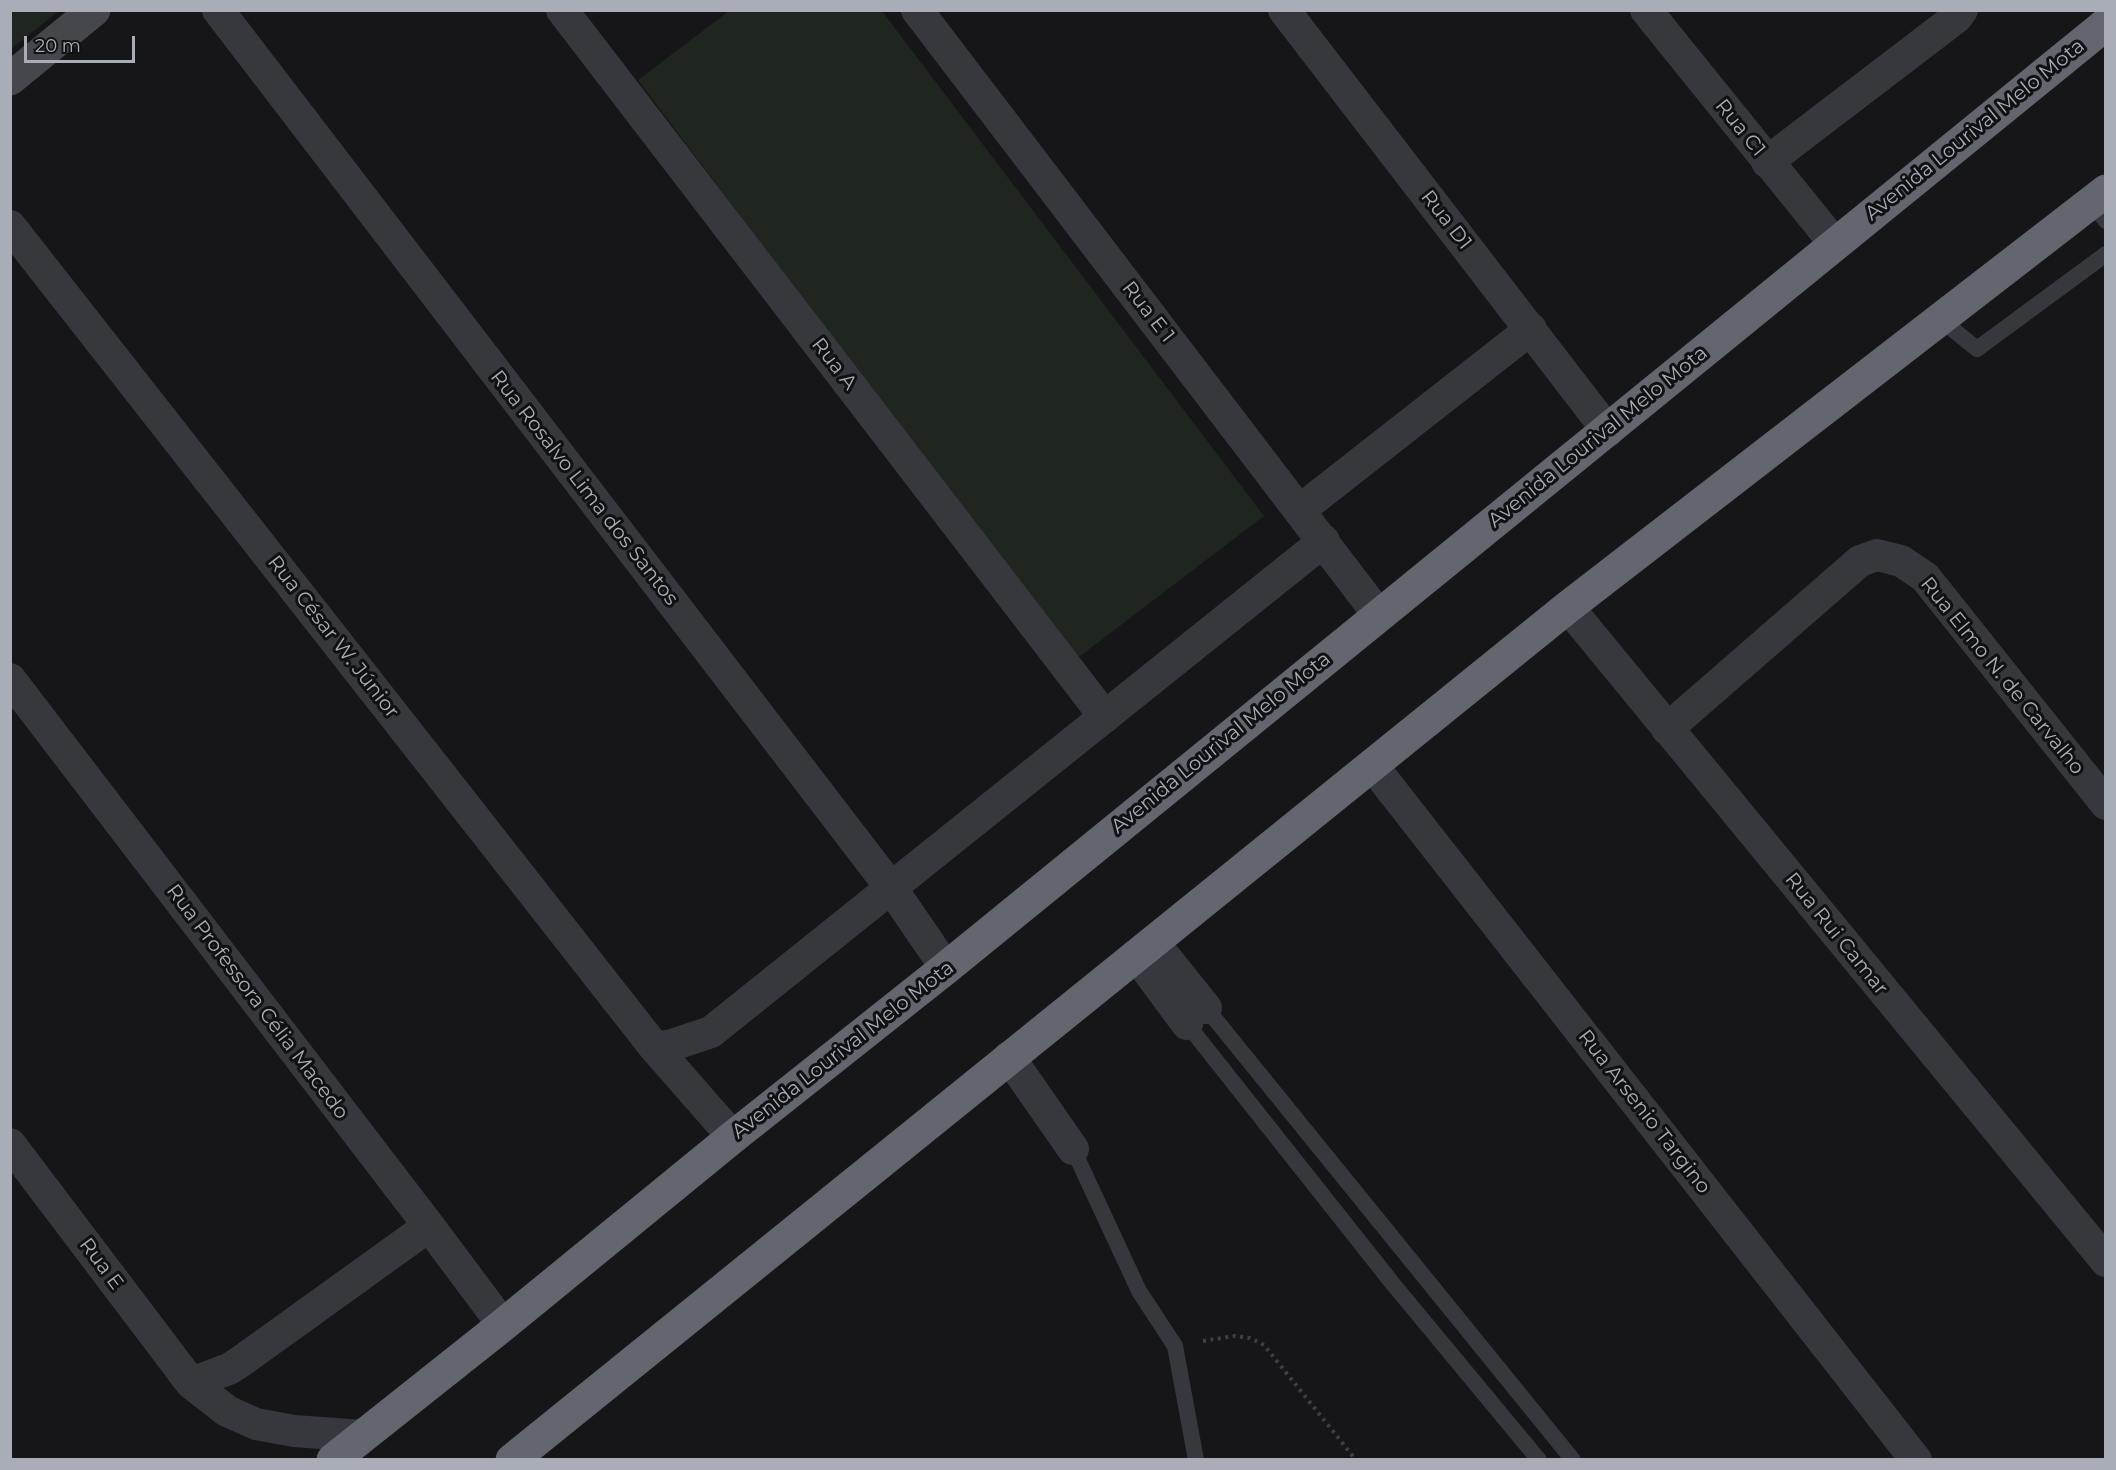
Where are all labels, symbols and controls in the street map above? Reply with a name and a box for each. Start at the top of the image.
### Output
scale bar [27,24,138,62]
street label: Avenida Lourival Melo Mota [1861,34,2089,226]
text: 20 m [35,35,81,57]
street label: Rua C1 [1710,95,1770,161]
street label: Rua D1 [1415,186,1477,254]
street label: Rua E 1 [1117,277,1179,347]
street label: Rua A [806,333,862,395]
street label: Avenida Lourival Melo Mota [1484,341,1712,533]
street label: Rua Rosalvo Lima dos Santos [485,366,683,610]
street label: Rua César W. Júnior [262,551,404,723]
street label: Rua Elmo N. de Carvalho [1915,572,2089,780]
street label: Avenida Lourival Melo Mota [1107,647,1335,839]
street label: Rua Rui Camar [1779,868,1893,1000]
street label: Rua Professora Célia Macedo [161,880,353,1124]
street label: Avenida Lourival Melo Mota [727,956,959,1144]
street label: Rua Arsenio Targino [1573,1025,1715,1199]
street label: Rua E [74,1233,128,1295]

